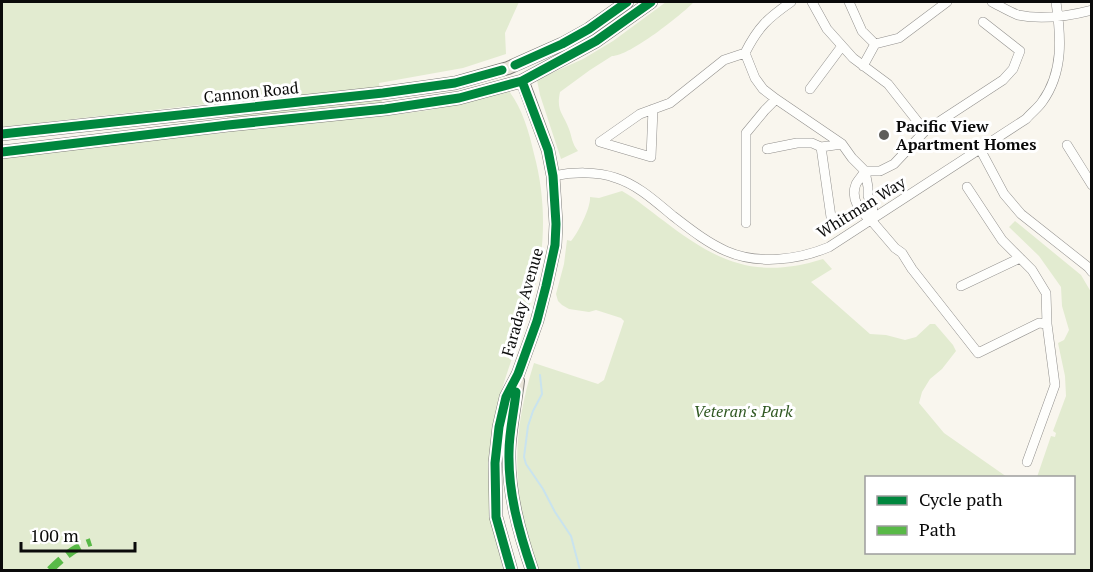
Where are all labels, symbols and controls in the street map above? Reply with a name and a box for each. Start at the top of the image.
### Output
street label: Cannon Road [202,76,300,108]
place label: Pacific View Apartment Homes [896,115,1036,155]
marker: Pacific View Apartment Homes [877,128,891,142]
street label: Whitman Way [813,171,910,243]
street label: Faraday Avenue [496,245,548,359]
park label: Veteran's Park [693,400,793,422]
legend [865,476,1075,554]
text: Cycle path [919,487,1003,511]
scale bar [21,515,135,553]
text: Path [919,517,956,541]
text: 100 m [30,523,79,547]

